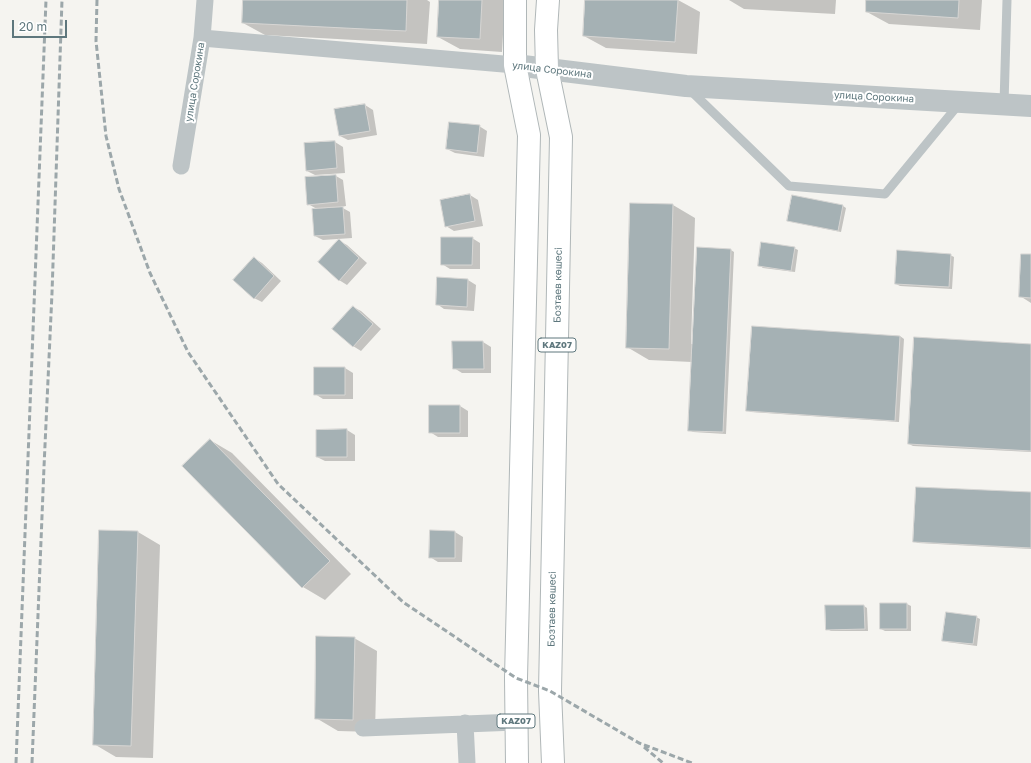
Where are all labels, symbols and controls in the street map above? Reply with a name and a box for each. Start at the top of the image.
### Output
scale bar [14,12,69,38]
text: 20 m [19,19,47,34]
street label: улица Сорокина [183,41,207,123]
street label: улица Сорокина [511,59,593,81]
street label: улица Сорокина [834,89,914,105]
street label: Бозтаев көшесі [551,247,565,323]
road number: KAZ07 [538,338,576,352]
street label: Бозтаев көшесі [545,571,559,647]
road number: KAZ07 [497,714,535,728]

